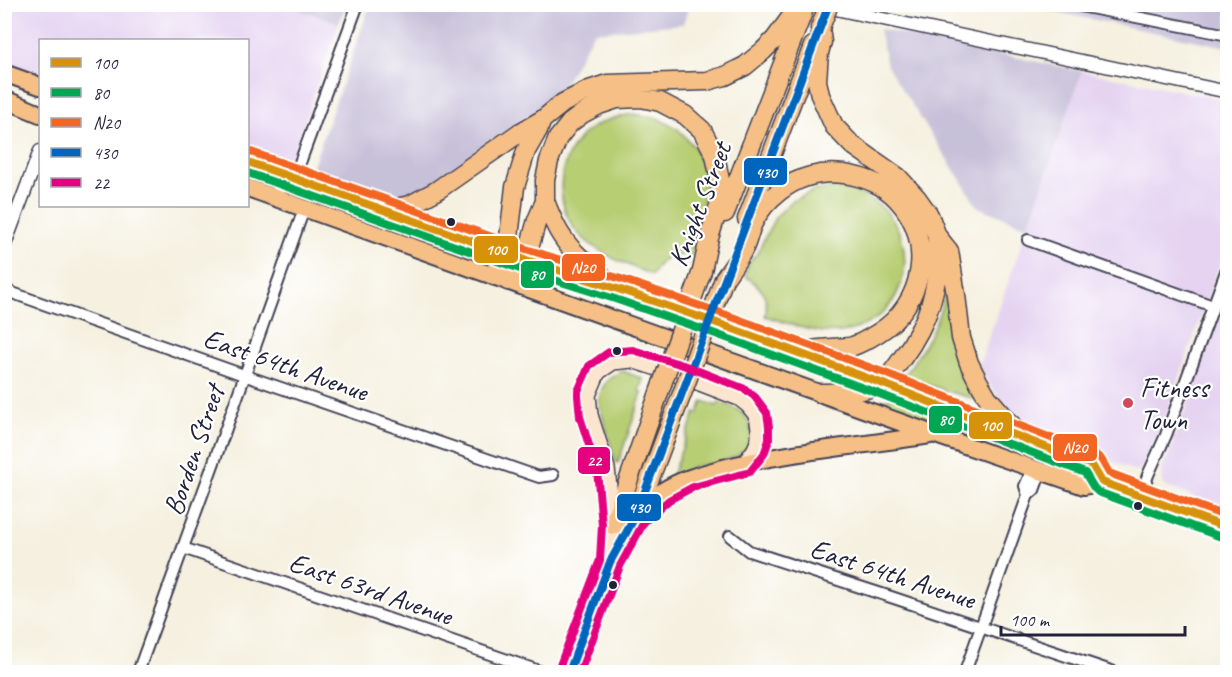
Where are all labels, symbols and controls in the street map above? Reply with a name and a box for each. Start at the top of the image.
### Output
legend [39,39,249,207]
text: 100 [93,52,119,74]
text: 80 [93,82,111,104]
text: N20 [93,112,122,134]
street label: Knight Street [660,135,740,271]
text: 430 [93,142,119,164]
line badge: 430 [743,157,788,186]
text: 430 [755,163,779,183]
text: 22 [93,172,111,194]
unlabelled marker [445,216,457,228]
line badge: 100 [473,235,519,264]
text: 100 [485,240,509,260]
line badge: N20 [561,253,606,282]
text: N20 [571,258,597,278]
line badge: 80 [520,260,555,289]
text: 80 [530,265,546,285]
street label: East 64th Avenue [199,320,374,409]
unlabelled marker [611,345,623,357]
place label: Fitness Town [1140,370,1211,437]
street label: Borden Street [155,377,233,520]
marker: Fitness Town [1121,396,1135,410]
line badge: 80 [928,405,963,434]
text: 80 [939,410,955,430]
line badge: 100 [968,411,1013,440]
text: 100 [980,416,1004,436]
line badge: N20 [1052,433,1098,462]
text: N20 [1063,438,1089,458]
line badge: 22 [577,446,611,475]
text: 22 [587,451,603,471]
line badge: 430 [616,493,662,522]
text: 430 [628,498,652,518]
unlabelled marker [1132,500,1144,512]
street label: East 64th Avenue [806,530,981,617]
street label: East 63rd Avenue [285,544,459,633]
unlabelled marker [607,579,619,591]
scale bar [1001,599,1186,637]
text: 100 m [1010,609,1051,631]

